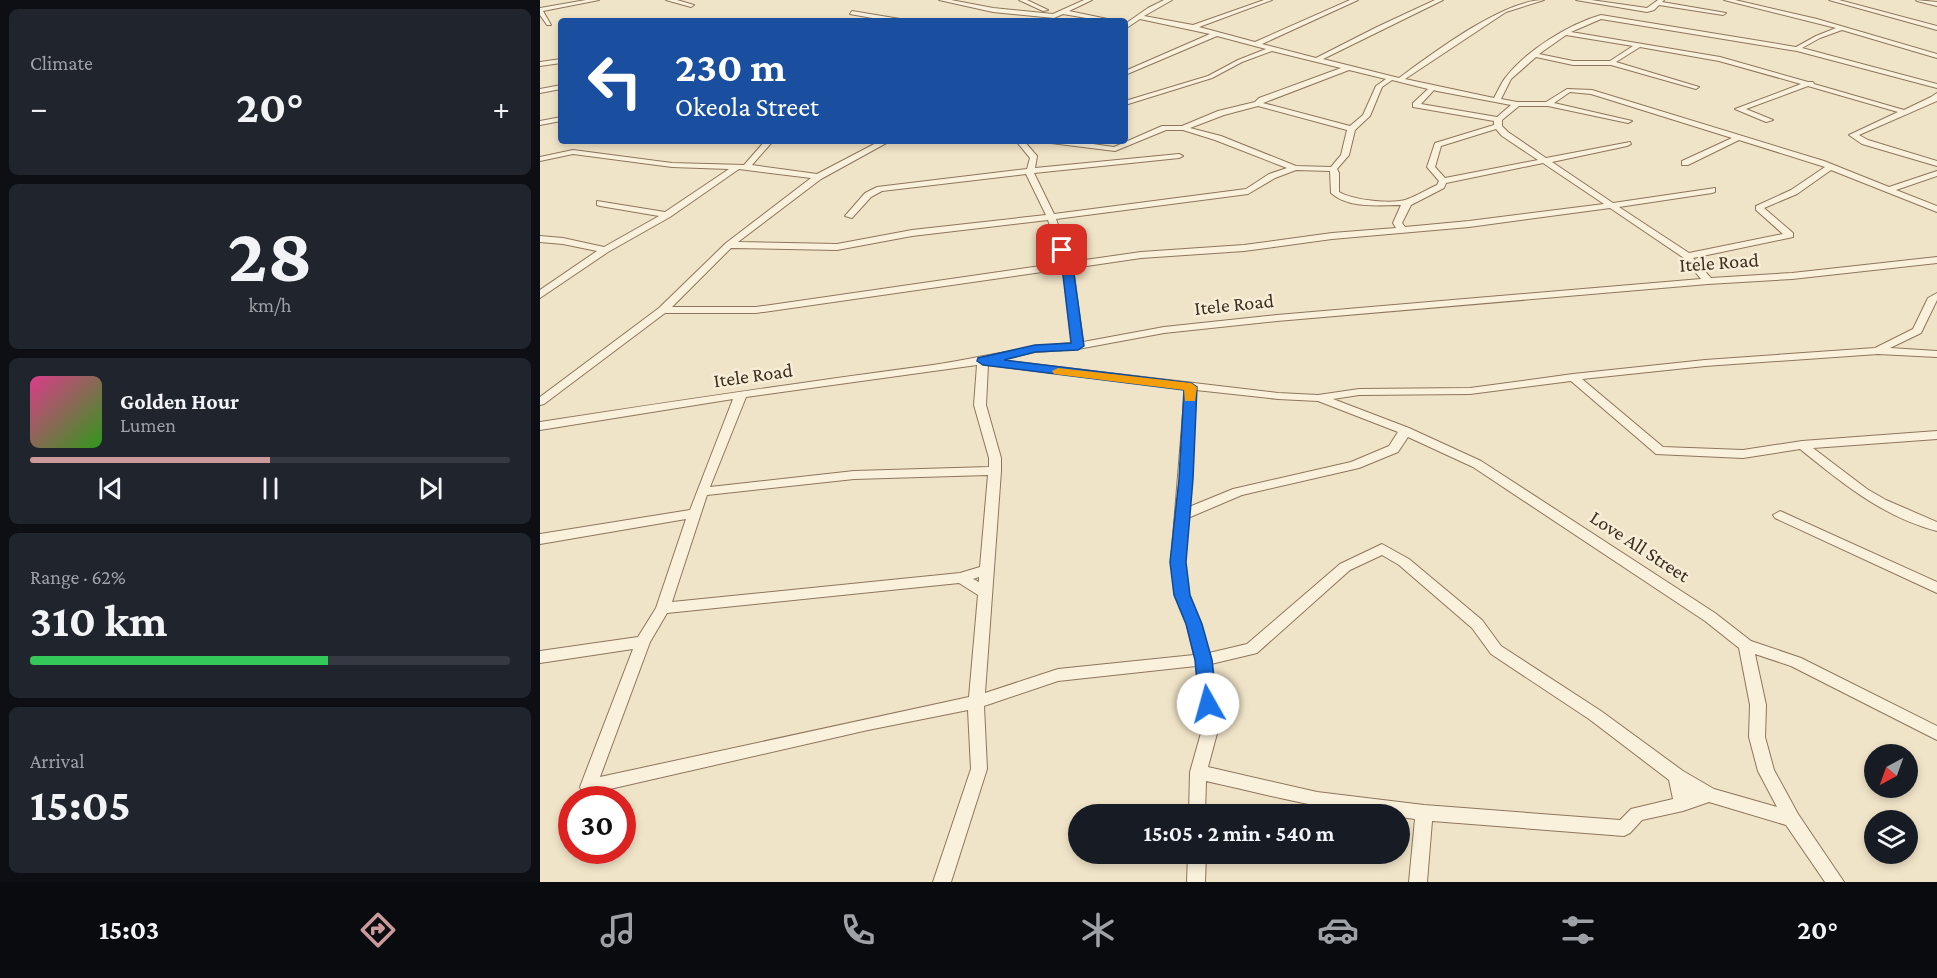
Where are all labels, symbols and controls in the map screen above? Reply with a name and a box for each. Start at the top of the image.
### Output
icon: left [576,42,654,120]
text: 230 m [675,43,786,90]
text: Climate [30,52,93,74]
text: 20° [236,82,304,132]
text: − [30,89,47,126]
text: + [493,89,510,126]
text: Okeola Street [675,92,819,122]
text: 28 [227,211,313,298]
pin [1036,224,1087,275]
icon: arrive [1045,233,1078,266]
street label: Itele Road [1678,248,1760,276]
street label: Itele Road [1193,289,1275,319]
text: km/h [248,294,292,316]
street label: Itele Road [712,358,794,391]
text: Golden Hour [120,389,239,414]
text: Lumen [120,414,176,436]
icon: previous [94,472,127,505]
icon: pause [254,472,287,505]
icon: next [414,472,447,505]
street label: Love All Street [1586,506,1694,586]
text: Range · 62% [30,566,126,588]
text: 310 km [30,596,167,646]
position arrow [1176,672,1240,736]
north arrow [1864,744,1918,798]
map controls [1864,744,1918,864]
text: Arrival [30,750,84,772]
text: 15:05 [30,780,131,830]
speed limit sign: 30 [558,786,636,864]
button: layers [1864,810,1918,864]
text: 15:05 · 2 min · 540 m [1144,821,1334,846]
icon: directions [357,909,399,951]
icon: music [597,909,639,951]
icon: phone [837,909,879,951]
icon: climate [1077,909,1119,951]
icon: car [1317,909,1359,951]
icon: filters [1557,909,1599,951]
text: 15:03 [99,915,159,945]
text: 20° [1797,915,1838,945]

